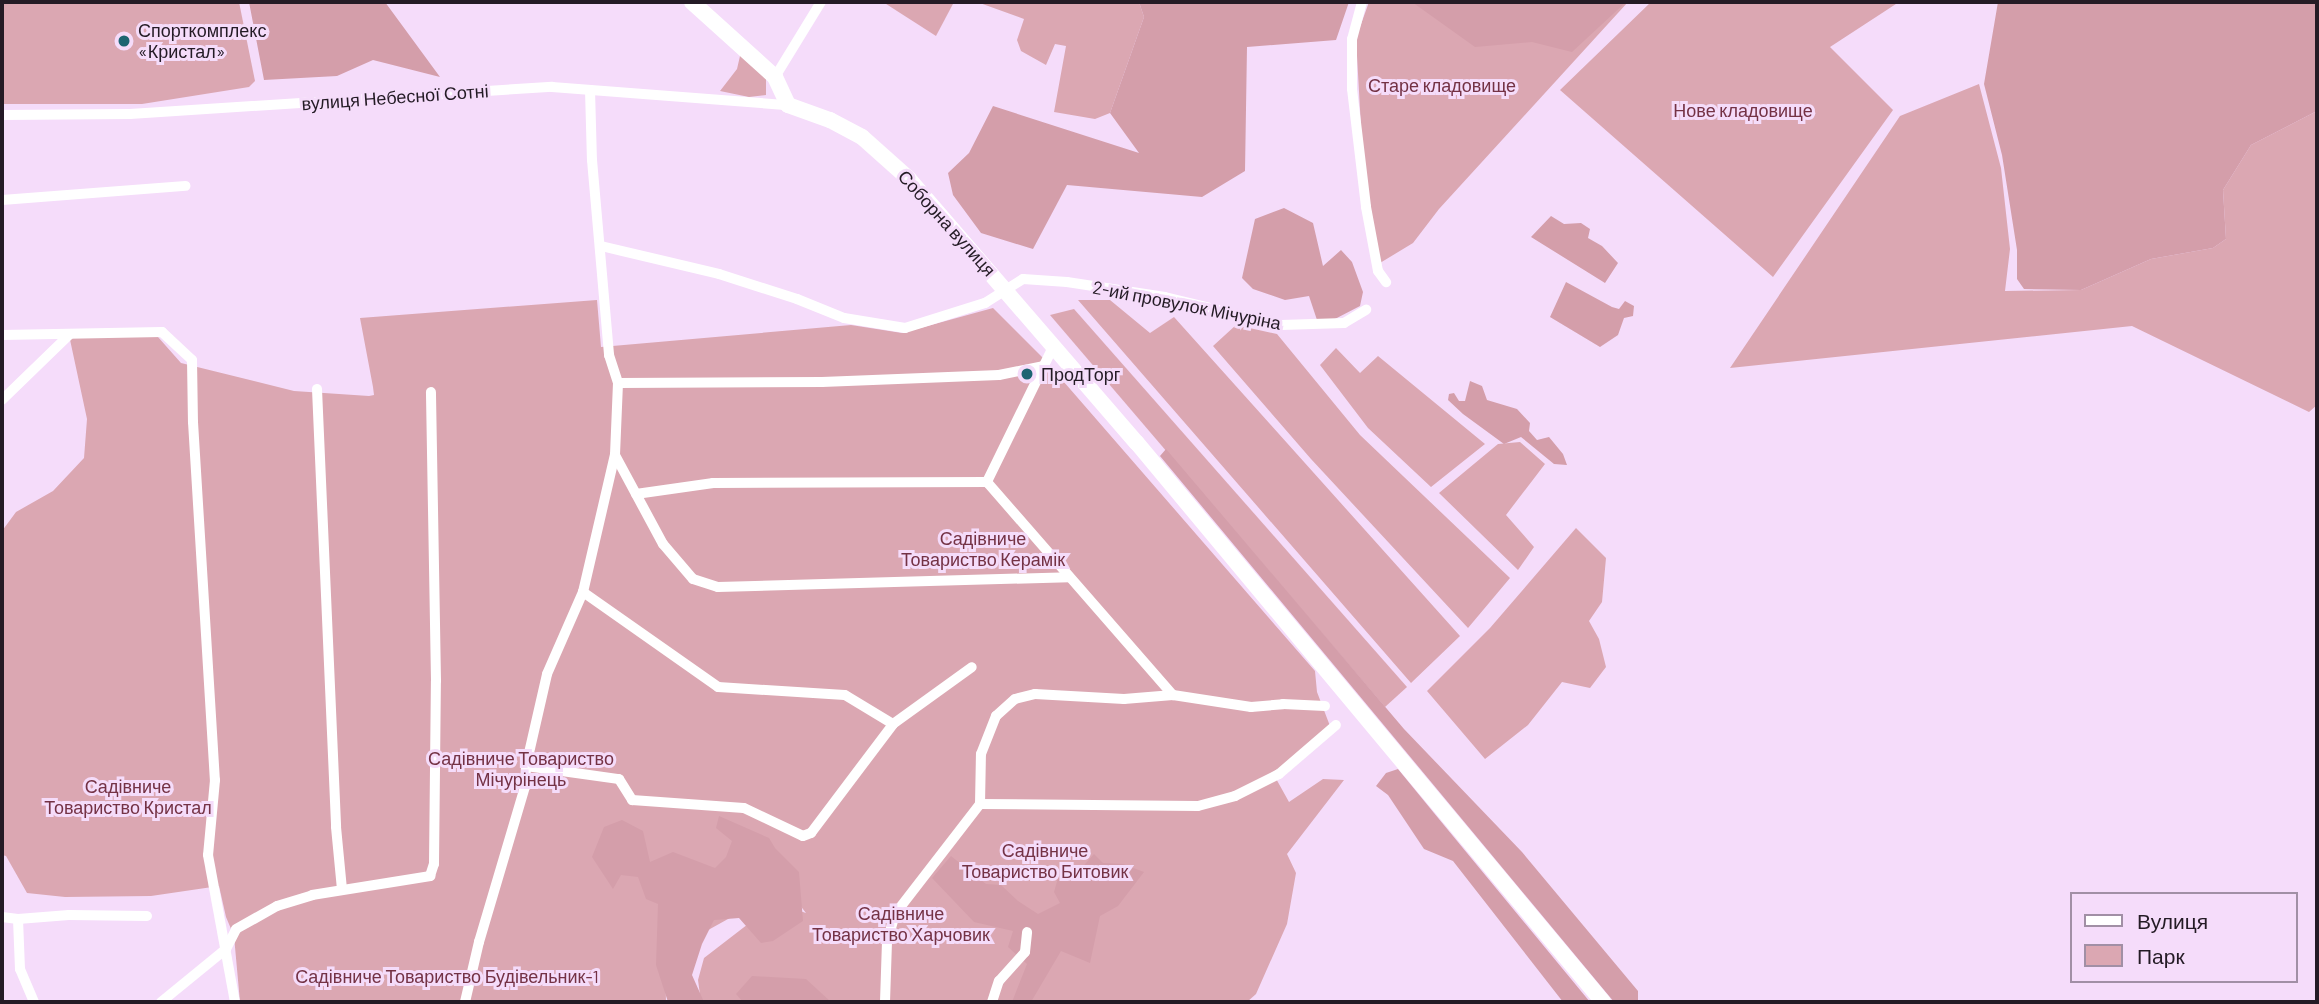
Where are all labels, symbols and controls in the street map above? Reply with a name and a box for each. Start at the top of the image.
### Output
place label: Спорткомплекс «Кристал» [138,20,266,62]
marker: Спорткомплекс «Кристал» [116,33,132,49]
park label: Старе кладовище [1368,74,1516,96]
street label: вулиця Небесної Сотні [301,80,489,114]
park label: Нове кладовище [1673,99,1813,121]
street label: Соборна вулиця [894,166,1000,280]
street label: 2-ий провулок Мічуріна [1091,276,1283,334]
place label: ПродТорг [1041,363,1120,385]
marker: ПродТорг [1019,366,1035,382]
park label: Садівниче Товариство Керамік [901,528,1065,570]
park label: Садівниче Товариство Мічурінець [428,748,614,790]
park label: Садівниче Товариство Кристал [44,776,212,818]
park label: Садівниче Товариство Битовик [962,840,1128,882]
legend [2070,892,2298,983]
park label: Садівниче Товариство Харчовик [812,903,990,946]
text: Вулиця [2137,908,2208,933]
text: Парк [2137,943,2185,968]
park label: Садівниче Товариство Будівельник-1 [295,965,599,987]

